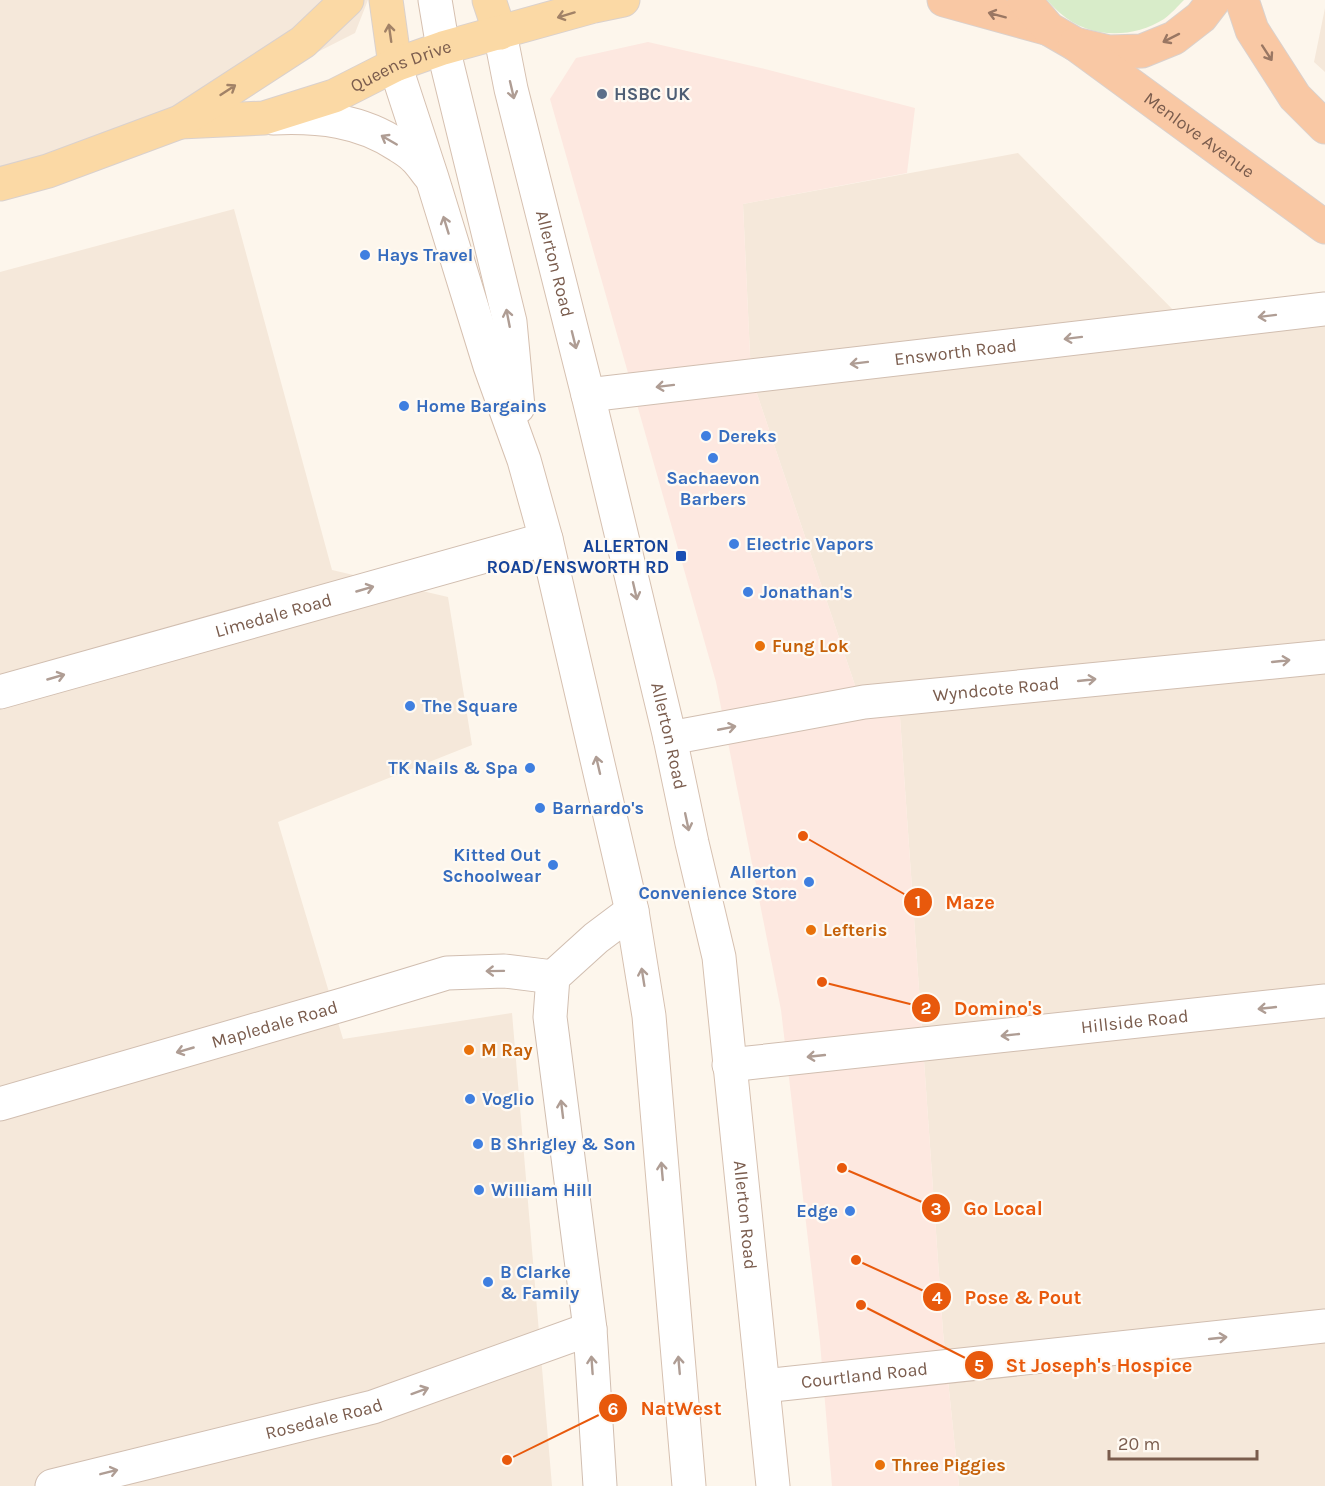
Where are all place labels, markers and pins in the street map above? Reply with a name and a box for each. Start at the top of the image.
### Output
place label: HSBC UK [614,83,690,105]
marker: HSBC UK [595,87,609,101]
place label: Hays Travel [377,244,473,266]
marker: Hays Travel [358,248,372,262]
place label: Home Bargains [416,395,547,417]
marker: Home Bargains [397,399,411,413]
place label: Dereks [718,425,777,447]
marker: Dereks [699,429,713,443]
marker: Sachaevon Barbers [706,451,720,465]
place label: Sachaevon Barbers [666,467,760,510]
place label: Electric Vapors [746,533,874,555]
place label: ALLERTON ROAD/ENSWORTH RD [486,535,669,578]
marker: Electric Vapors [727,537,741,551]
marker: ALLERTON ROAD/ENSWORTH RD [674,549,688,563]
place label: Jonathan's [760,581,853,603]
marker: Jonathan's [741,585,755,599]
place label: Fung Lok [772,635,849,657]
marker: Fung Lok [753,639,767,653]
place label: The Square [422,695,518,717]
marker: The Square [403,699,417,713]
place label: TK Nails & Spa [388,757,518,779]
marker: TK Nails & Spa [523,761,537,775]
place label: Barnardo's [552,797,644,819]
marker: Barnardo's [533,801,547,815]
place label: Kitted Out Schoolwear [442,844,541,887]
marker: Kitted Out Schoolwear [546,858,560,872]
place label: Allerton Convenience Store [638,861,797,904]
marker: Allerton Convenience Store [802,875,816,889]
callout: Maze [903,883,1007,921]
place label: Lefteris [823,919,887,941]
marker: Lefteris [804,923,818,937]
callout: Domino's [911,989,1054,1027]
place label: M Ray [481,1039,532,1061]
marker: M Ray [462,1043,476,1057]
place label: Voglio [482,1088,534,1110]
marker: Voglio [463,1092,477,1106]
place label: B Shrigley & Son [490,1133,636,1155]
marker: B Shrigley & Son [471,1137,485,1151]
place label: William Hill [491,1179,593,1201]
marker: William Hill [472,1183,486,1197]
callout: Go Local [921,1189,1055,1227]
place label: Edge [796,1200,838,1222]
marker: Edge [843,1204,857,1218]
place label: B Clarke & Family [500,1261,579,1304]
marker: B Clarke & Family [481,1275,495,1289]
callout: Pose & Pout [922,1278,1093,1316]
callout: St Joseph's Hospice [964,1346,1205,1384]
callout: NatWest [598,1389,733,1427]
place label: Three Piggies [892,1454,1006,1476]
marker: Three Piggies [873,1458,887,1472]

